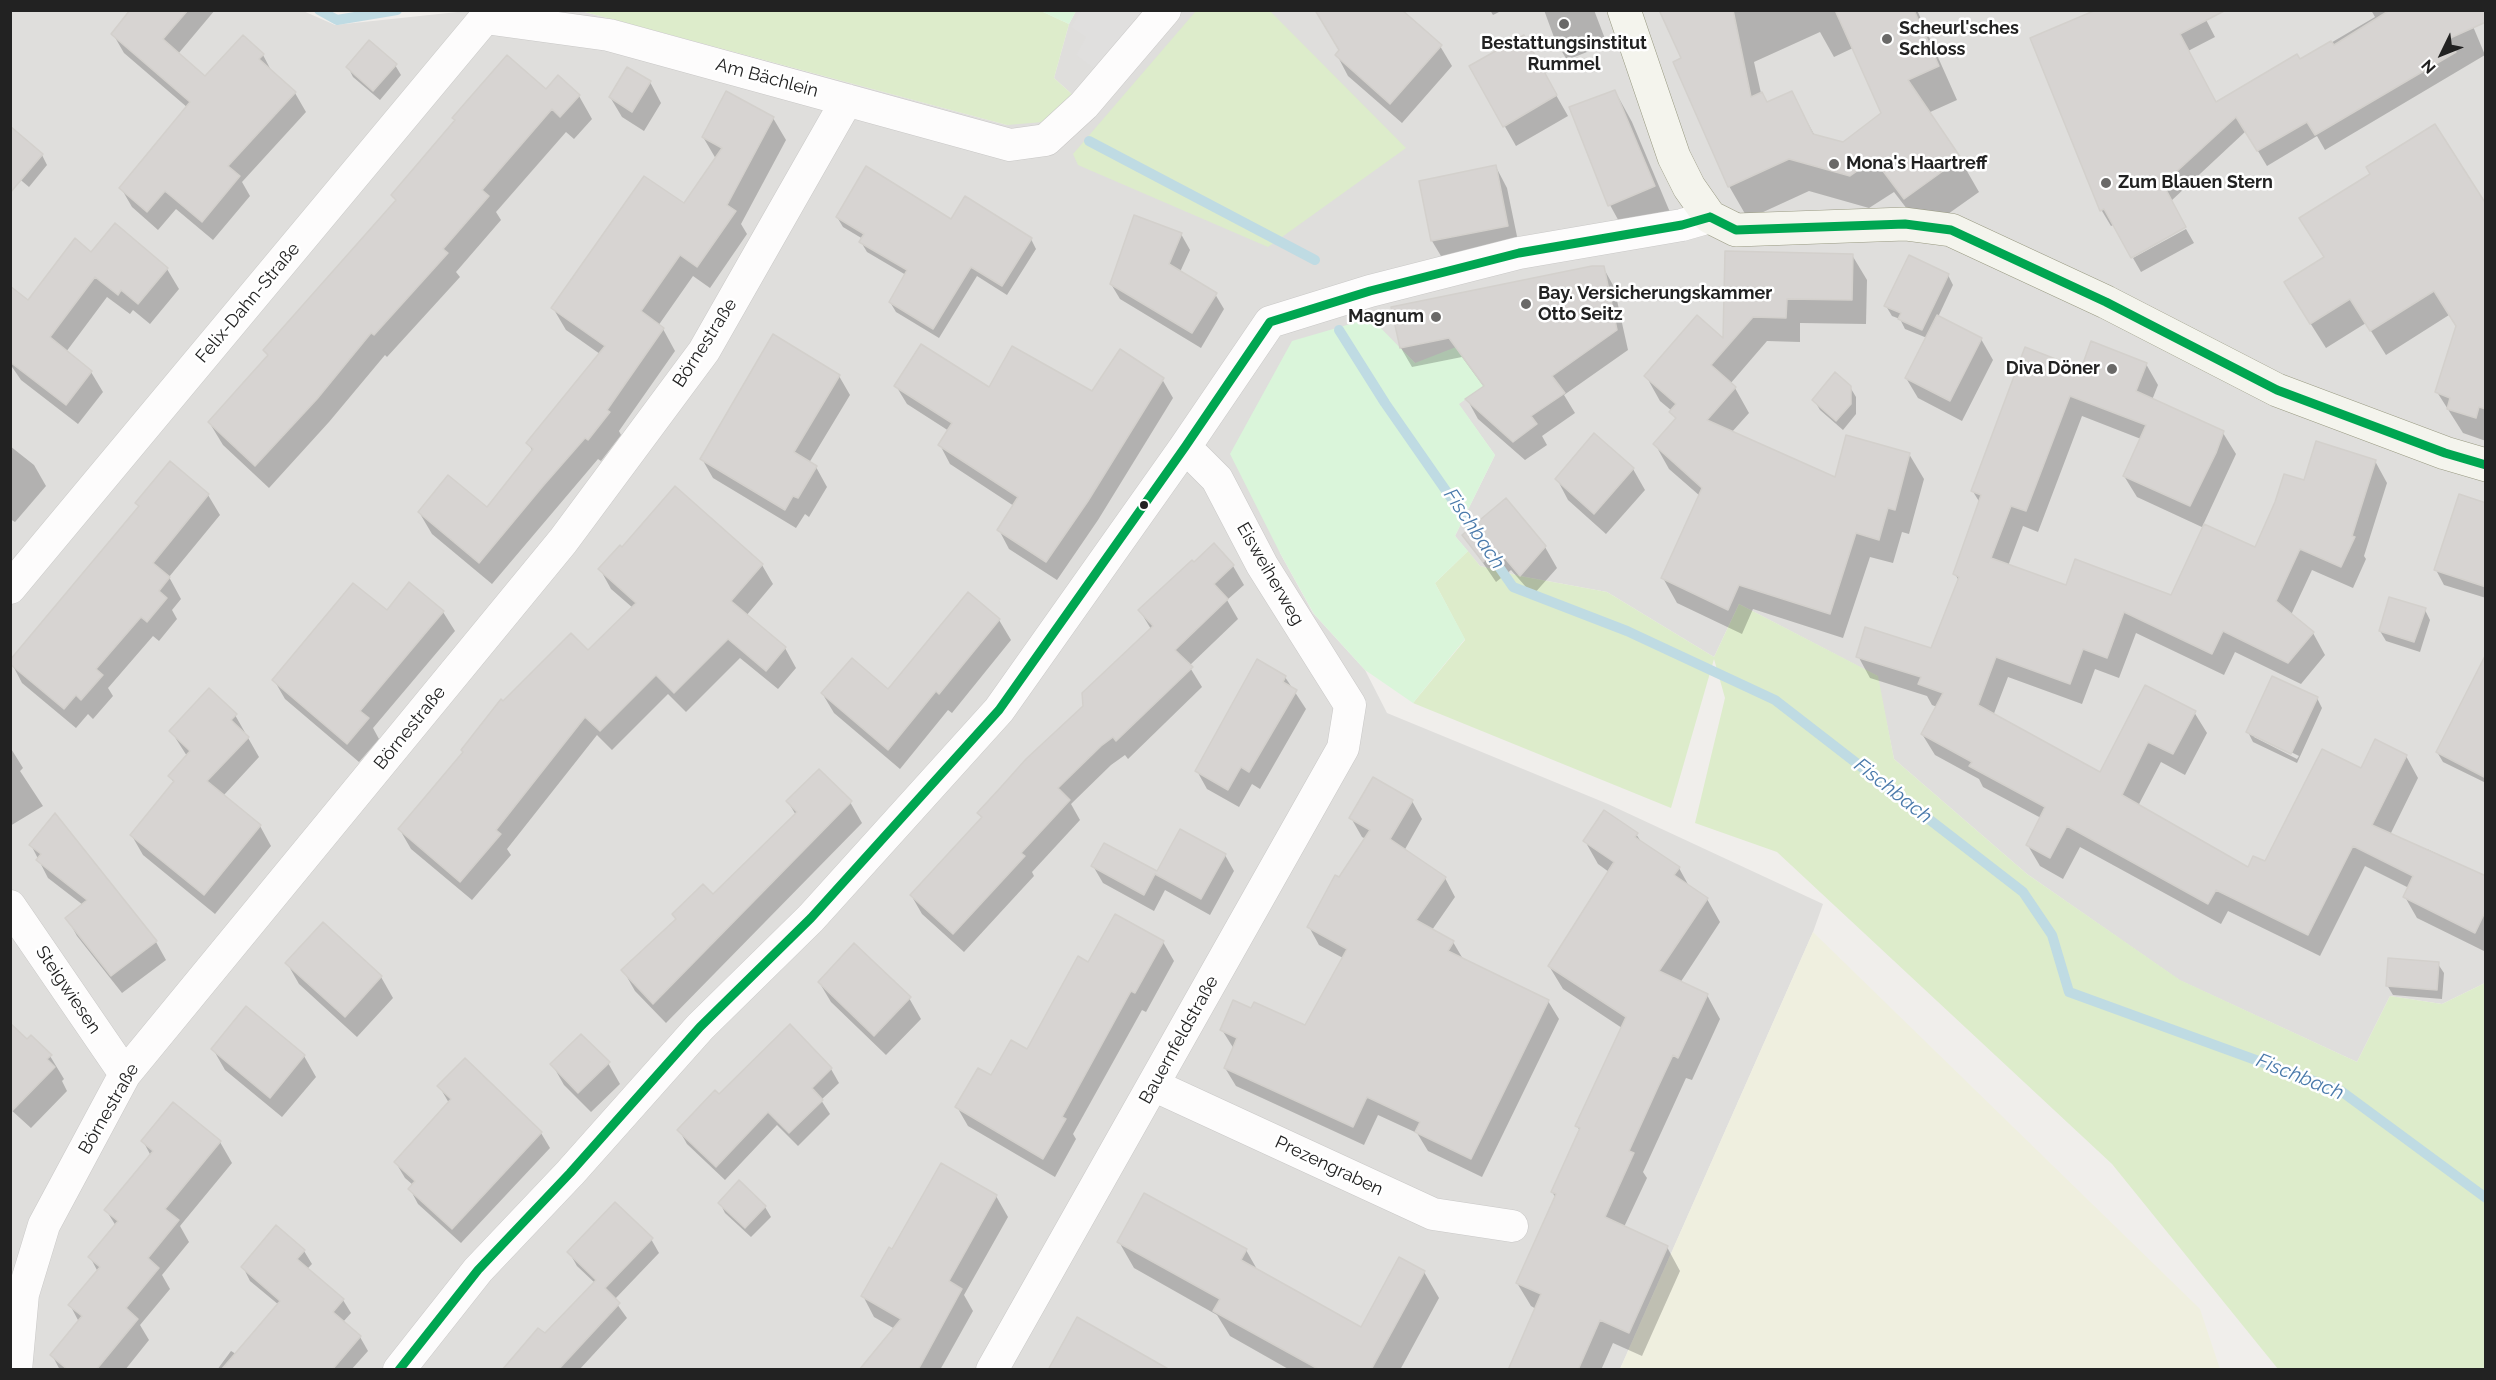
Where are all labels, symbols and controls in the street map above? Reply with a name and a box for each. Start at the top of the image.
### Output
marker: Bestattungsinstitut Rummel [1557,17,1571,31]
place label: Scheurl'sches Schloss [1899,18,2019,60]
north arrow [2412,24,2472,84]
marker: Scheurl'sches Schloss [1880,32,1894,46]
place label: Bestattungsinstitut Rummel [1481,33,1647,76]
street label: Am Bächlein [713,54,821,102]
text: N [2417,56,2440,78]
place label: Mona's Haartreff [1846,153,1987,175]
marker: Mona's Haartreff [1827,157,1841,171]
place label: Zum Blauen Stern [2118,172,2273,194]
marker: Zum Blauen Stern [2099,176,2113,190]
street label: Felix-Dahn-Straße [191,238,305,368]
place label: Bay. Versicherungskammer Otto Seitz [1538,283,1772,326]
street label: Börnestraße [668,295,742,391]
marker: Bay. Versicherungskammer Otto Seitz [1519,297,1533,311]
place label: Magnum [1348,306,1424,328]
marker: Magnum [1429,310,1443,324]
place label: Diva Döner [2006,358,2100,380]
marker: Diva Döner [2105,362,2119,376]
water label: Fischbach [1438,484,1510,574]
unlabelled marker [1138,499,1150,511]
street label: Eisweiherweg [1232,519,1308,629]
street label: Börnestraße [370,682,450,774]
water label: Fischbach [1849,753,1937,829]
street label: Steigwiesen [31,942,105,1038]
street label: Bauernfeldstraße [1135,972,1223,1108]
water label: Fischbach [2253,1049,2347,1105]
street label: Börnestraße [74,1060,144,1158]
street label: Prezengraben [1272,1132,1386,1200]

